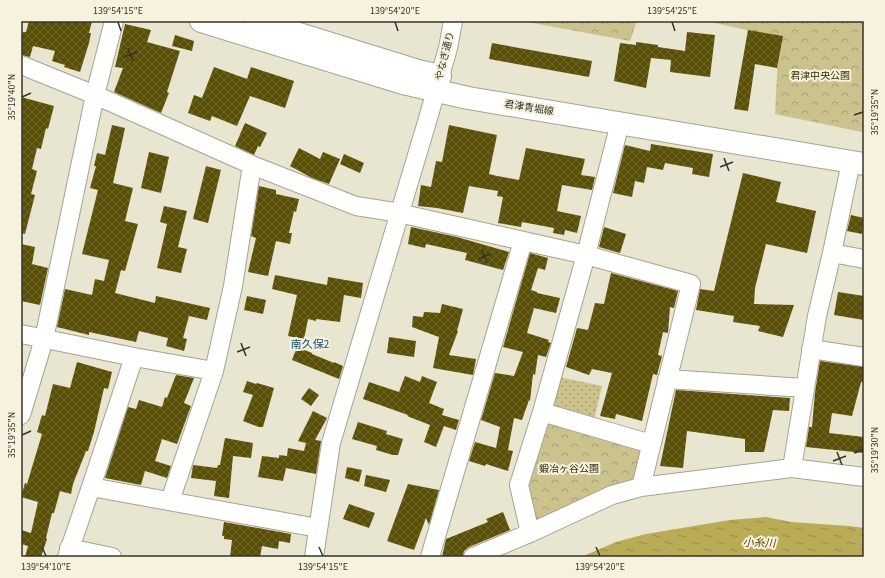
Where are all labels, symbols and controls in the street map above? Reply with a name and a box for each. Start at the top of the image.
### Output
text: 139°54'15"E [93,4,143,18]
text: 139°54'20"E [370,4,420,18]
text: 139°54'25"E [647,4,697,18]
street label: やなぎ通り [432,30,458,82]
park label: 君津中央公園 [790,69,850,83]
text: 35°19'40"N [5,74,19,120]
text: 35°19'35"N [868,89,882,135]
street label: 君津青堀線 [503,97,555,119]
district label: 南久保2 [291,337,329,352]
text: 35°19'35"N [5,412,19,458]
text: 35°19'30"N [868,427,882,473]
park label: 鍛冶ヶ谷公園 [539,462,599,476]
water label: 小糸川 [742,535,777,551]
text: 139°54'10"E [21,560,71,574]
text: 139°54'15"E [298,560,348,574]
text: 139°54'20"E [575,560,625,574]

